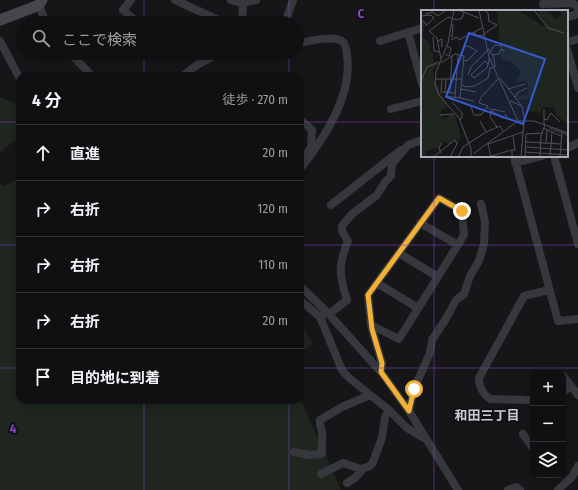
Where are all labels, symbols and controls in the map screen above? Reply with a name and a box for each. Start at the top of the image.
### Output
text: C [358,6,365,21]
inset map [421,10,568,157]
search box [16,16,304,60]
icon: search [30,27,52,49]
text: ここで検索 [62,31,137,49]
text: 4 分 [32,90,61,111]
text: 徒歩 · 270 m [223,92,288,107]
icon: ahead [32,142,54,164]
text: 直進 [70,145,100,163]
text: 20 m [262,145,288,160]
icon: right [32,198,54,220]
text: 右折 [70,201,100,219]
text: 120 m [257,201,288,216]
route end [453,202,471,220]
icon: right [32,254,54,276]
text: 右折 [70,257,100,275]
text: 110 m [258,257,288,272]
icon: right [32,310,54,332]
text: 右折 [70,313,100,331]
text: 20 m [262,313,288,328]
icon: arrive [32,366,54,388]
text: 目的地に到着 [70,369,160,387]
map controls [530,370,566,478]
button: + [530,370,566,406]
route start [405,380,423,398]
button: − [530,406,566,442]
district label: 和田三丁目 [454,408,520,423]
text: 4 [10,421,17,436]
button: layers [530,442,566,478]

